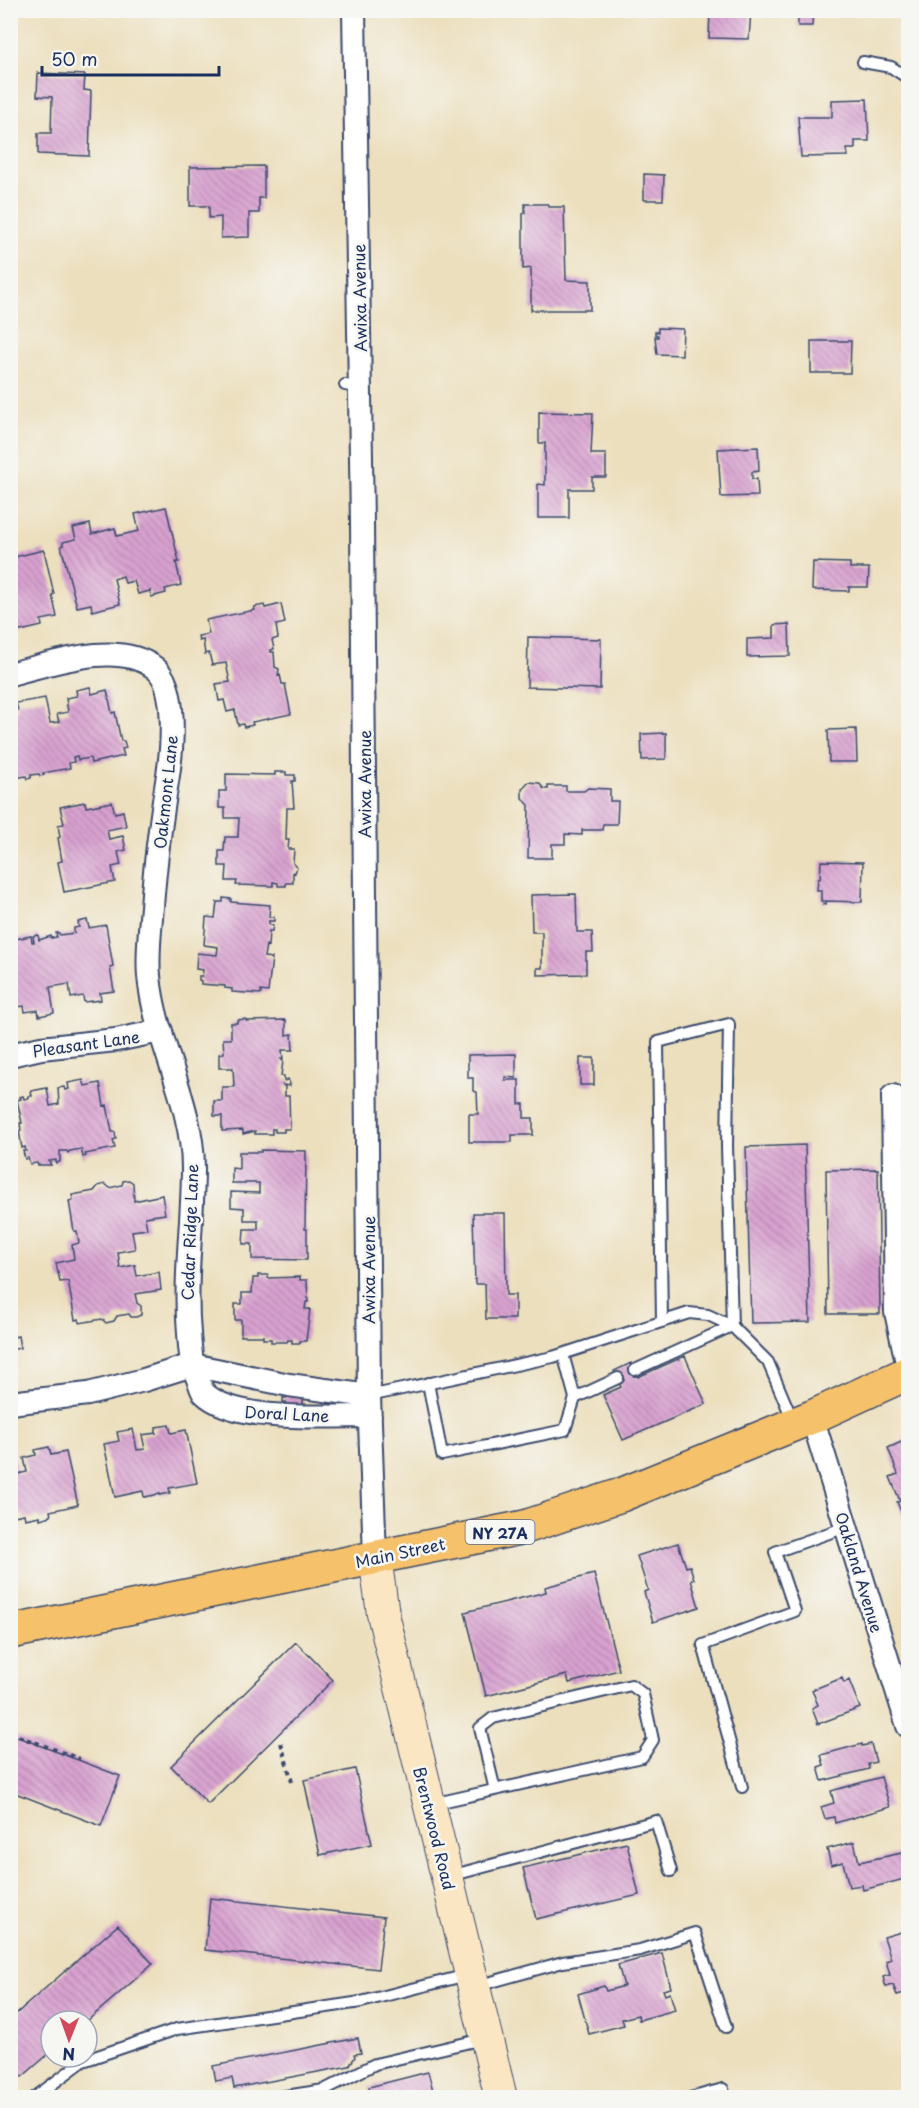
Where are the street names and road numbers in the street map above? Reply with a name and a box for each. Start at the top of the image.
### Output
street label: Awixa Avenue [346,244,372,352]
street label: Awixa Avenue [352,730,376,838]
street label: Oakmont Lane [147,734,183,850]
street label: Pleasant Lane [31,1024,141,1062]
street label: Cedar Ridge Lane [175,1163,203,1301]
street label: Awixa Avenue [356,1216,380,1324]
street label: Doral Lane [244,1399,330,1427]
street label: Oakland Avenue [830,1509,890,1635]
road number: NY 27A [466,1520,534,1544]
street label: Main Street [353,1531,448,1573]
street label: Brentwood Road [408,1764,462,1892]

